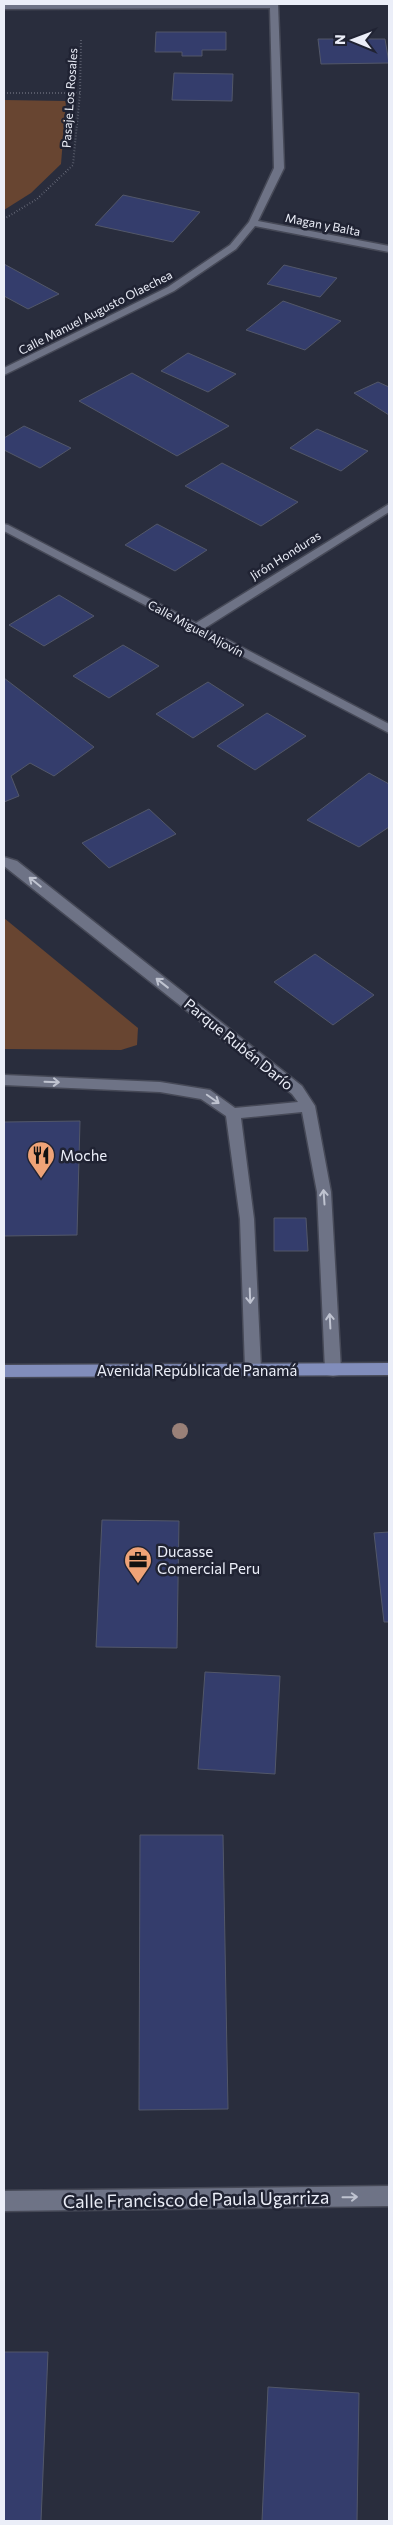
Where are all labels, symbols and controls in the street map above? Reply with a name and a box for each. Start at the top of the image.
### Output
north arrow [328,15,378,65]
text: N [331,34,348,45]
street label: Pasaje Los Rosales [59,48,79,148]
street label: Magan y Balta [284,210,362,238]
street label: Calle Manuel Augusto Olaechea [16,267,174,357]
street label: Jirón Honduras [247,528,323,583]
street label: Calle Miguel Aljovín [146,597,246,659]
one-way arrow [28,876,41,887]
one-way arrow [156,977,169,988]
street label: Parque Rubén Darío [181,994,297,1094]
one-way arrow [44,1077,60,1087]
one-way arrow [205,1094,219,1104]
restaurant icon: Moche [26,1140,56,1179]
place label: Moche [60,1146,107,1164]
one-way arrow [319,1190,328,1206]
one-way arrow [245,1288,255,1304]
one-way arrow [326,1313,335,1329]
street label: Avenida República de Panamá [97,1361,297,1379]
place label: Ducasse Comercial Peru [157,1542,260,1577]
office icon: Ducasse Comercial Peru [123,1545,153,1584]
street label: Calle Francisco de Paula Ugarriza [63,2186,329,2212]
one-way arrow [342,2192,358,2201]

